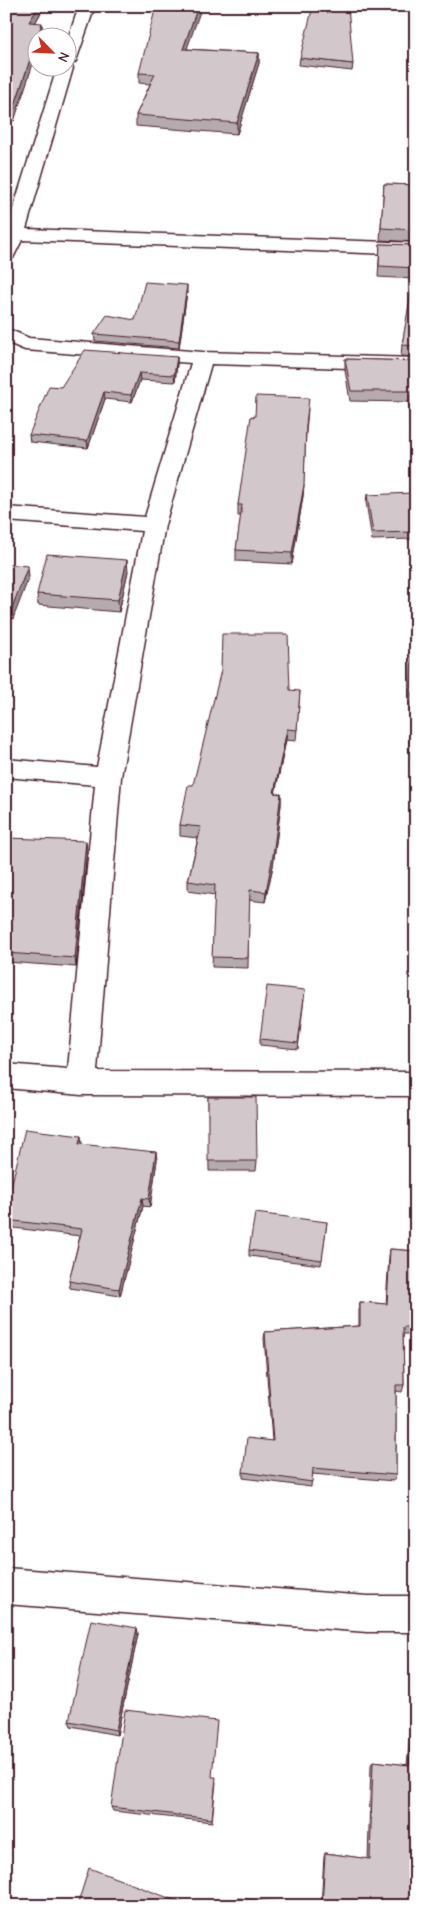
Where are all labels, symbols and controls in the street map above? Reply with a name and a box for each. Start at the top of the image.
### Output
north arrow [28,28,78,78]
text: N [54,49,73,65]

